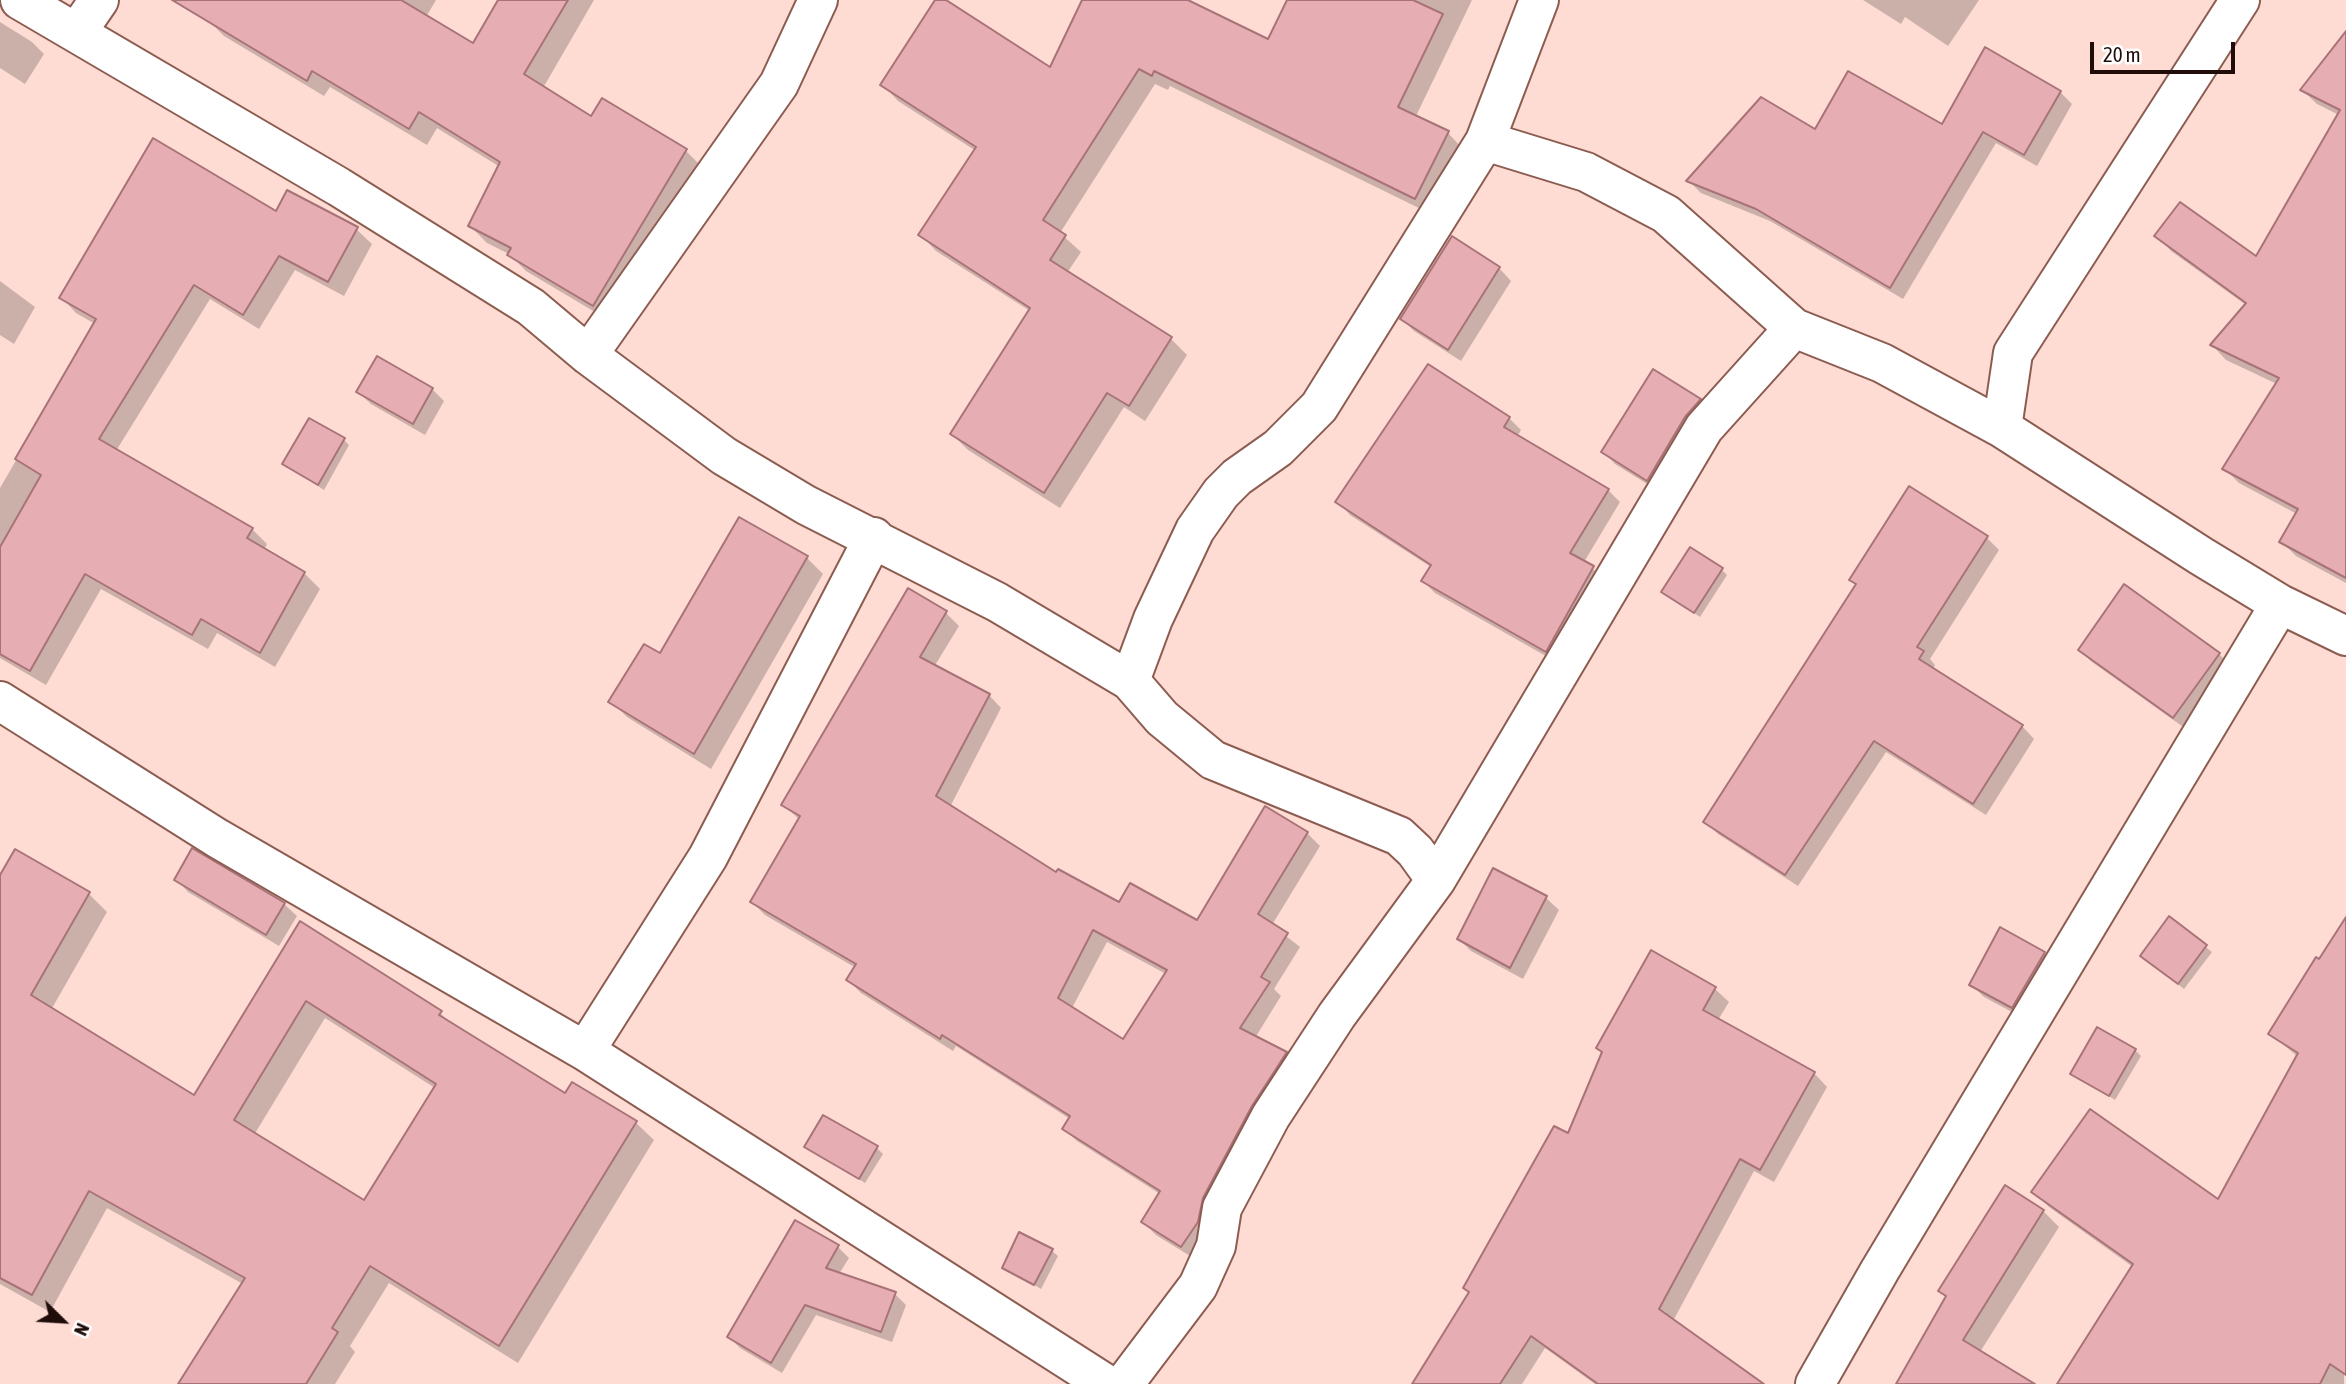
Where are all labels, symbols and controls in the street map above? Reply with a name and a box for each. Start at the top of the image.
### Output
scale bar [2094,28,2239,72]
text: 20 m [2103,42,2141,66]
north arrow [28,1286,98,1356]
text: N [70,1320,95,1339]

